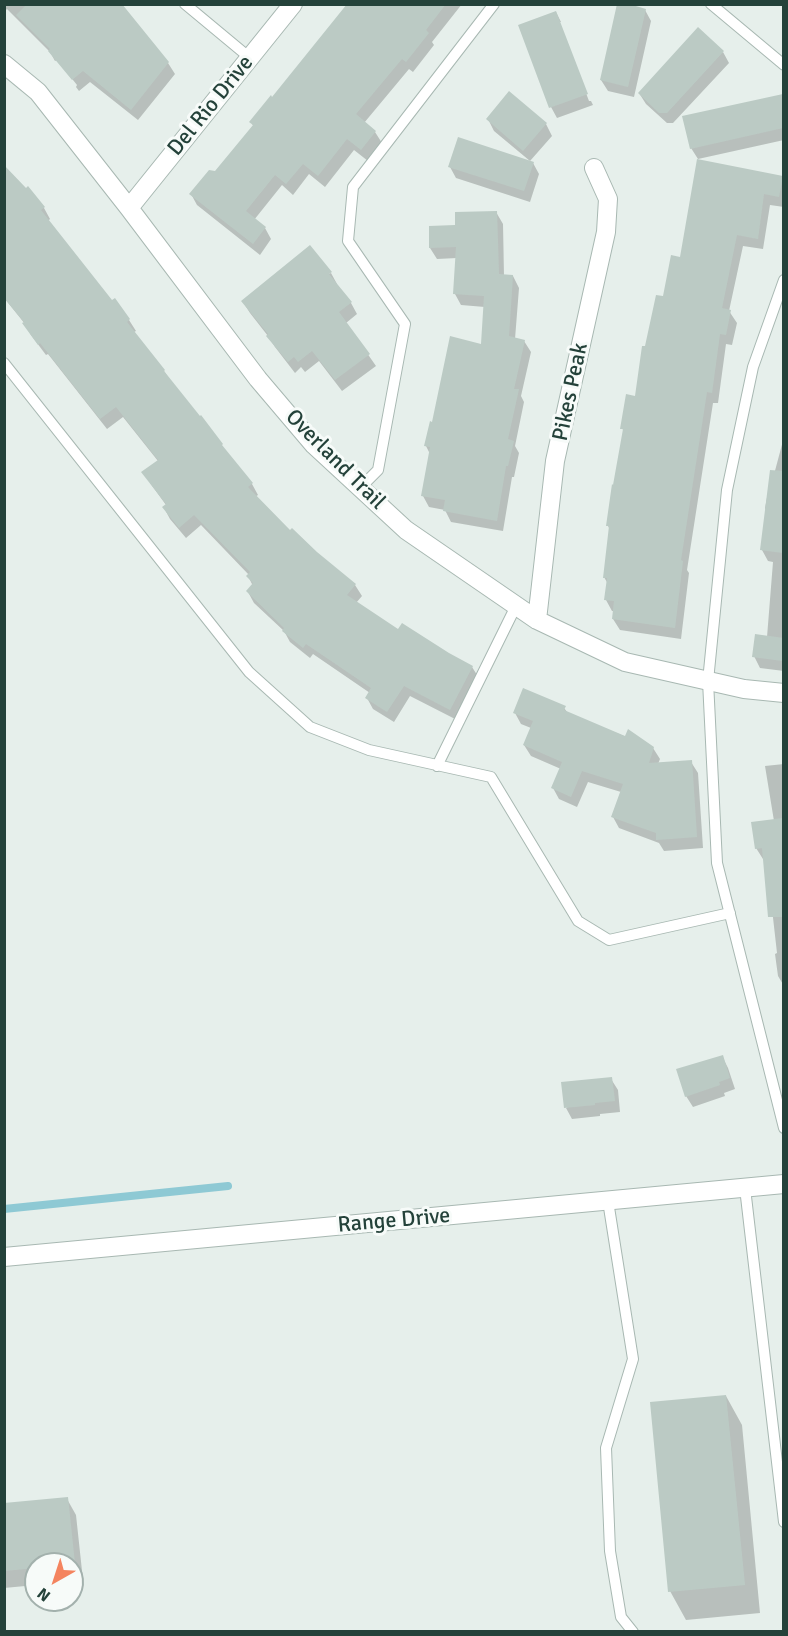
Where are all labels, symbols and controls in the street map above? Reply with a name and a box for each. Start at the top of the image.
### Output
street label: Del Rio Drive [163,51,259,161]
street label: Pikes Peak [548,341,594,443]
street label: Overland Trail [279,404,391,516]
street label: Range Drive [337,1203,451,1239]
north arrow [24,1552,84,1612]
text: N [33,1583,55,1606]

